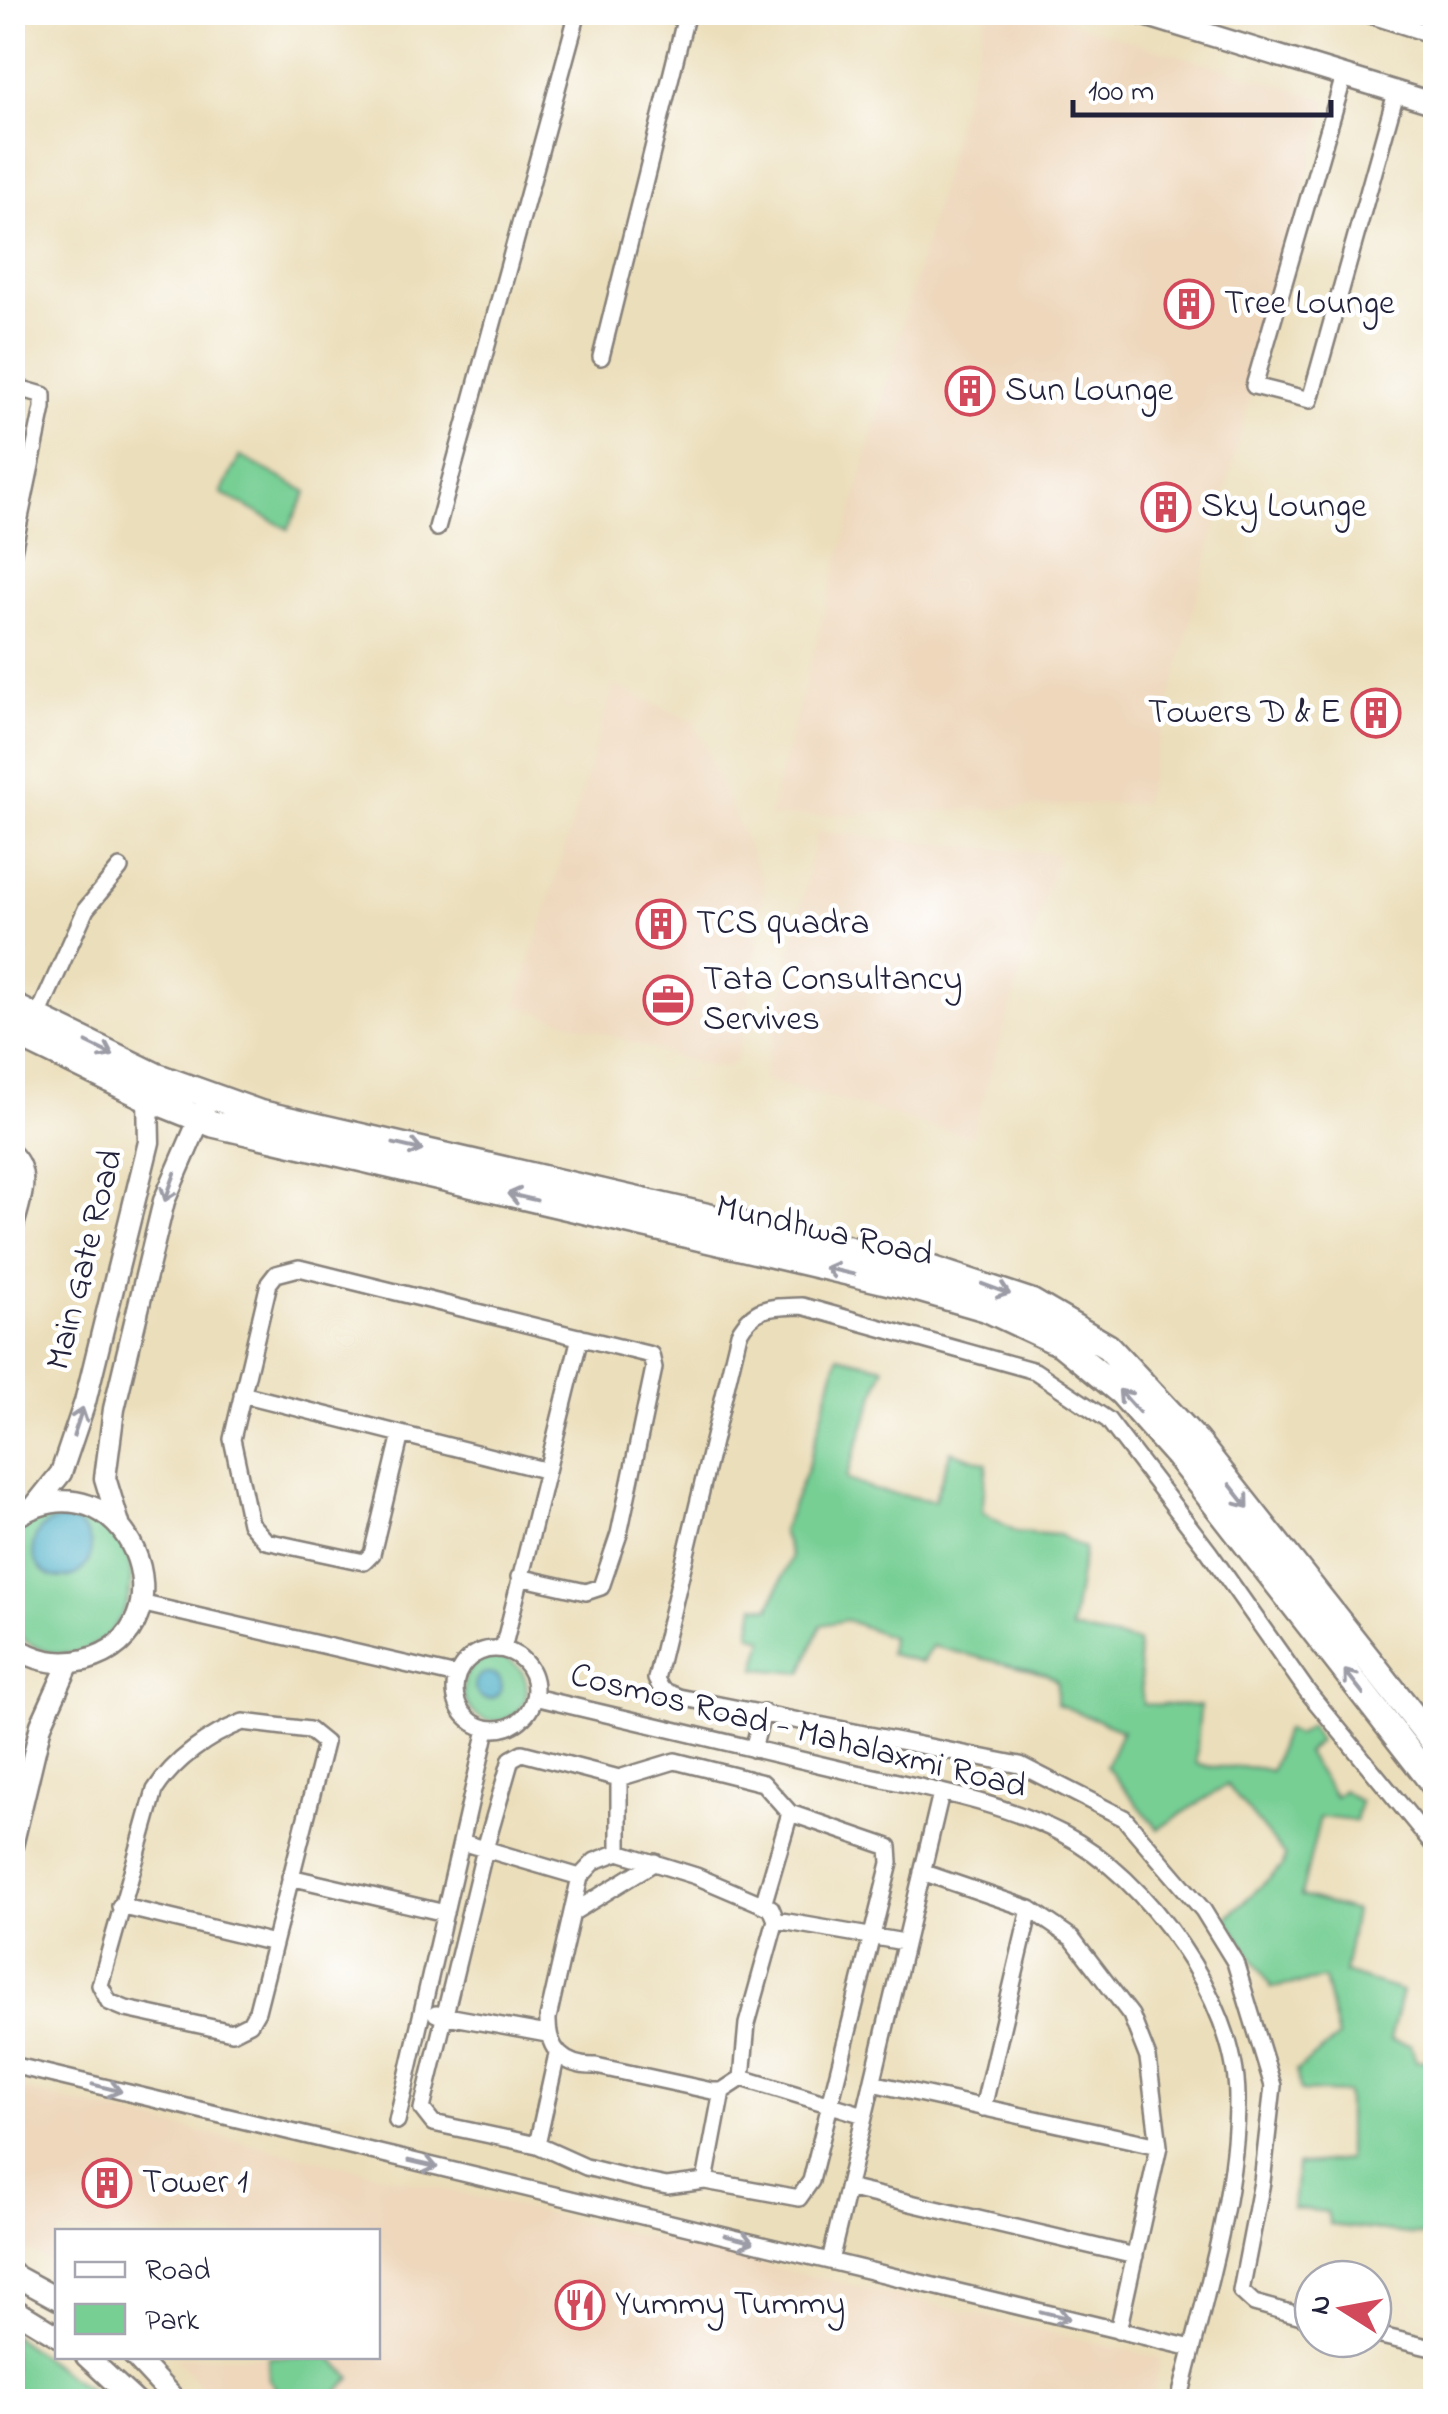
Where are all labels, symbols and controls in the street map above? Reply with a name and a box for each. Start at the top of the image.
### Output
scale bar [1073,55,1330,117]
text: 100 m [1088,71,1154,115]
building icon: Tree Lounge [1163,278,1215,330]
place label: Tree Lounge [1224,279,1395,330]
building icon: Sun Lounge [944,365,996,417]
place label: Sun Lounge [1005,366,1173,417]
building icon: Sky Lounge [1140,481,1192,533]
place label: Sky Lounge [1201,482,1367,533]
building icon: Towers D & E [1350,687,1402,739]
place label: Towers D & E [1148,688,1341,739]
building icon: TCS quadra [635,898,687,950]
place label: TCS quadra [696,899,869,950]
place label: Tata Consultancy Servives [703,955,963,1046]
office icon: Tata Consultancy Servives [642,974,694,1026]
one-way arrow [84,1040,114,1059]
one-way arrow [391,1139,423,1157]
street label: Main Gate Road [34,1144,138,1376]
one-way arrow [160,1171,178,1202]
street label: Mundhwa Road [710,1182,938,1282]
one-way arrow [507,1187,539,1205]
one-way arrow [824,1261,856,1279]
one-way arrow [980,1281,1011,1299]
one-way arrow [1118,1389,1141,1414]
one-way arrow [71,1406,89,1438]
one-way arrow [1228,1482,1249,1509]
street label: Cosmos Road - Mahalaxmi Road [565,1651,1031,1813]
one-way arrow [1343,1670,1365,1696]
one-way arrow [90,2080,122,2098]
one-way arrow [406,2156,438,2175]
building icon: Tower 1 [81,2157,133,2209]
place label: Tower 1 [142,2158,248,2209]
legend [55,2229,380,2359]
one-way arrow [722,2231,754,2249]
text: Road [145,2250,210,2294]
north arrow [1293,2259,1393,2359]
restaurant icon: Yummy Tummy [554,2279,606,2331]
place label: Yummy Tummy [615,2280,845,2331]
text: N [1300,2292,1344,2318]
text: Park [145,2300,200,2344]
one-way arrow [1039,2307,1070,2326]

